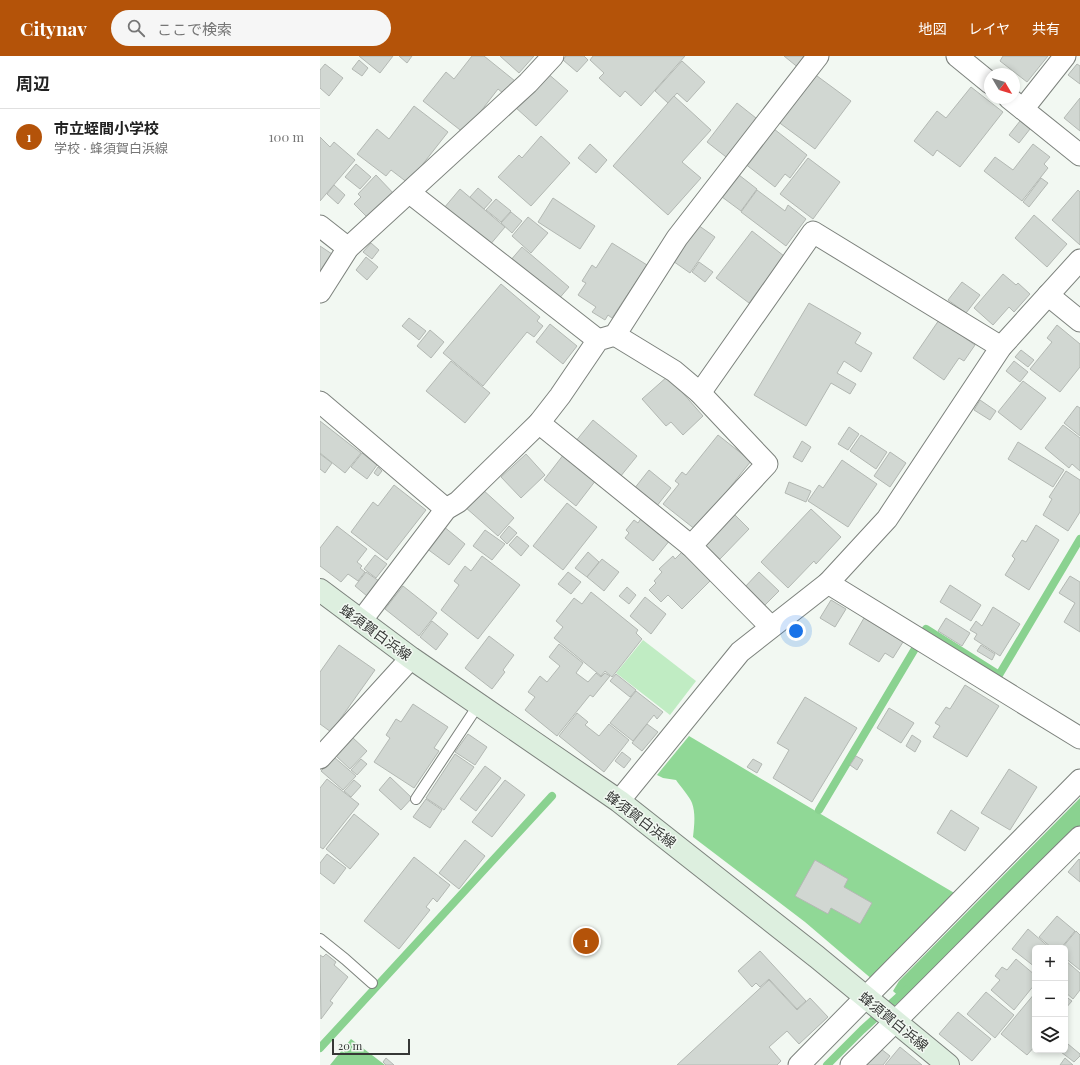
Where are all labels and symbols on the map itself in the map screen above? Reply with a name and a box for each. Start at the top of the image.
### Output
north arrow [984,68,1020,104]
street label: 蜂須賀白浜線 [336,600,416,664]
your location [786,621,806,641]
street label: 蜂須賀白浜線 [602,786,680,852]
pin: 1 [573,926,599,956]
street label: 蜂須賀白浜線 [855,987,933,1055]
scale bar [332,1037,410,1056]

